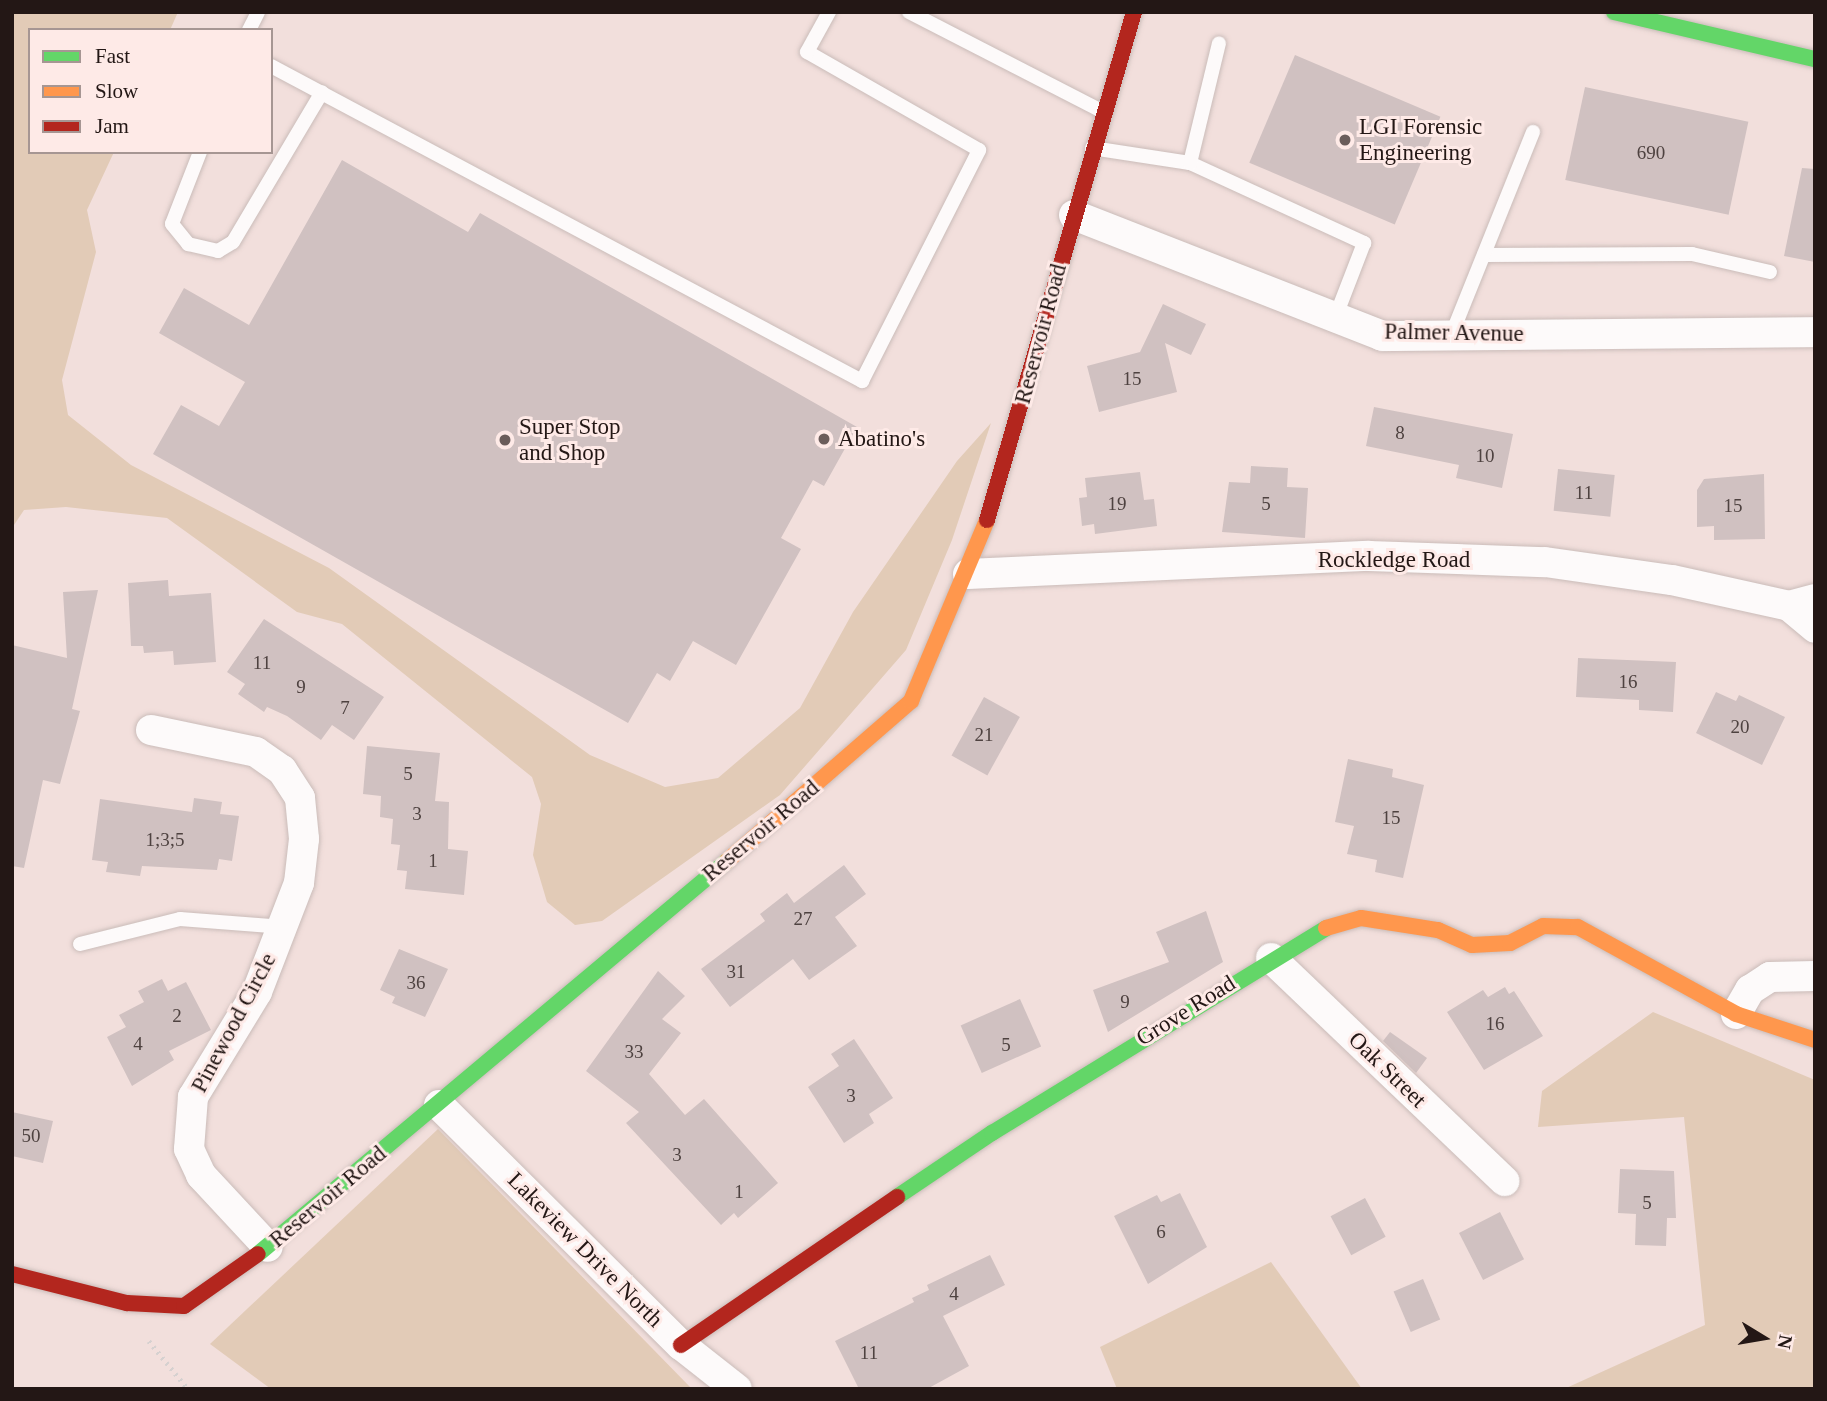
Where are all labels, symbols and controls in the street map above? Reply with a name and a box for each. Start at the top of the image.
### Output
legend [28,28,273,154]
text: Fast [95,44,130,68]
text: Slow [95,79,138,103]
place label: LGI Forensic Engineering [1359,113,1482,167]
text: Jam [95,114,129,138]
marker: LGI Forensic Engineering [1337,132,1353,148]
house number: 690 [1637,142,1665,164]
street label: Reservoir Road [1009,261,1073,407]
street label: Palmer Avenue [1383,318,1525,348]
house number: 15 [1122,368,1142,390]
place label: Super Stop and Shop [519,413,621,467]
house number: 8 [1395,422,1405,444]
place label: Abatino's [838,425,925,453]
marker: Abatino's [816,431,832,447]
marker: Super Stop and Shop [497,432,513,448]
house number: 10 [1476,445,1494,467]
house number: 11 [1575,482,1593,504]
house number: 19 [1108,493,1126,515]
house number: 5 [1261,493,1271,515]
house number: 15 [1724,495,1742,517]
street label: Rockledge Road [1318,546,1470,574]
house number: 11 [253,652,271,674]
house number: 16 [1618,671,1638,693]
house number: 9 [296,676,306,698]
house number: 7 [340,697,350,719]
house number: 20 [1730,716,1750,738]
house number: 21 [974,724,994,746]
house number: 5 [403,763,413,785]
street label: Reservoir Road [697,774,825,888]
house number: 3 [412,803,422,825]
house number: 15 [1382,807,1400,829]
house number: 1;3;5 [145,829,185,851]
house number: 1 [428,850,438,872]
house number: 27 [793,908,812,930]
street label: Pinewood Circle [186,949,282,1097]
house number: 31 [726,961,746,983]
street label: Grove Road [1131,970,1241,1052]
house number: 36 [407,972,426,994]
house number: 9 [1120,991,1130,1013]
house number: 2 [172,1005,182,1027]
house number: 16 [1486,1013,1504,1035]
street label: Oak Street [1342,1026,1432,1114]
house number: 4 [133,1033,143,1055]
house number: 5 [1001,1034,1011,1056]
house number: 33 [624,1041,644,1063]
house number: 3 [846,1085,856,1107]
house number: 50 [22,1125,41,1147]
street label: Reservoir Road [264,1140,392,1254]
house number: 3 [672,1144,682,1166]
street label: Lakeview Drive North [502,1167,668,1333]
house number: 1 [734,1181,744,1203]
house number: 5 [1642,1192,1652,1214]
house number: 6 [1156,1221,1166,1243]
house number: 4 [949,1283,959,1305]
north arrow [1729,1303,1799,1373]
text: N [1773,1333,1797,1351]
house number: 11 [860,1342,878,1364]

